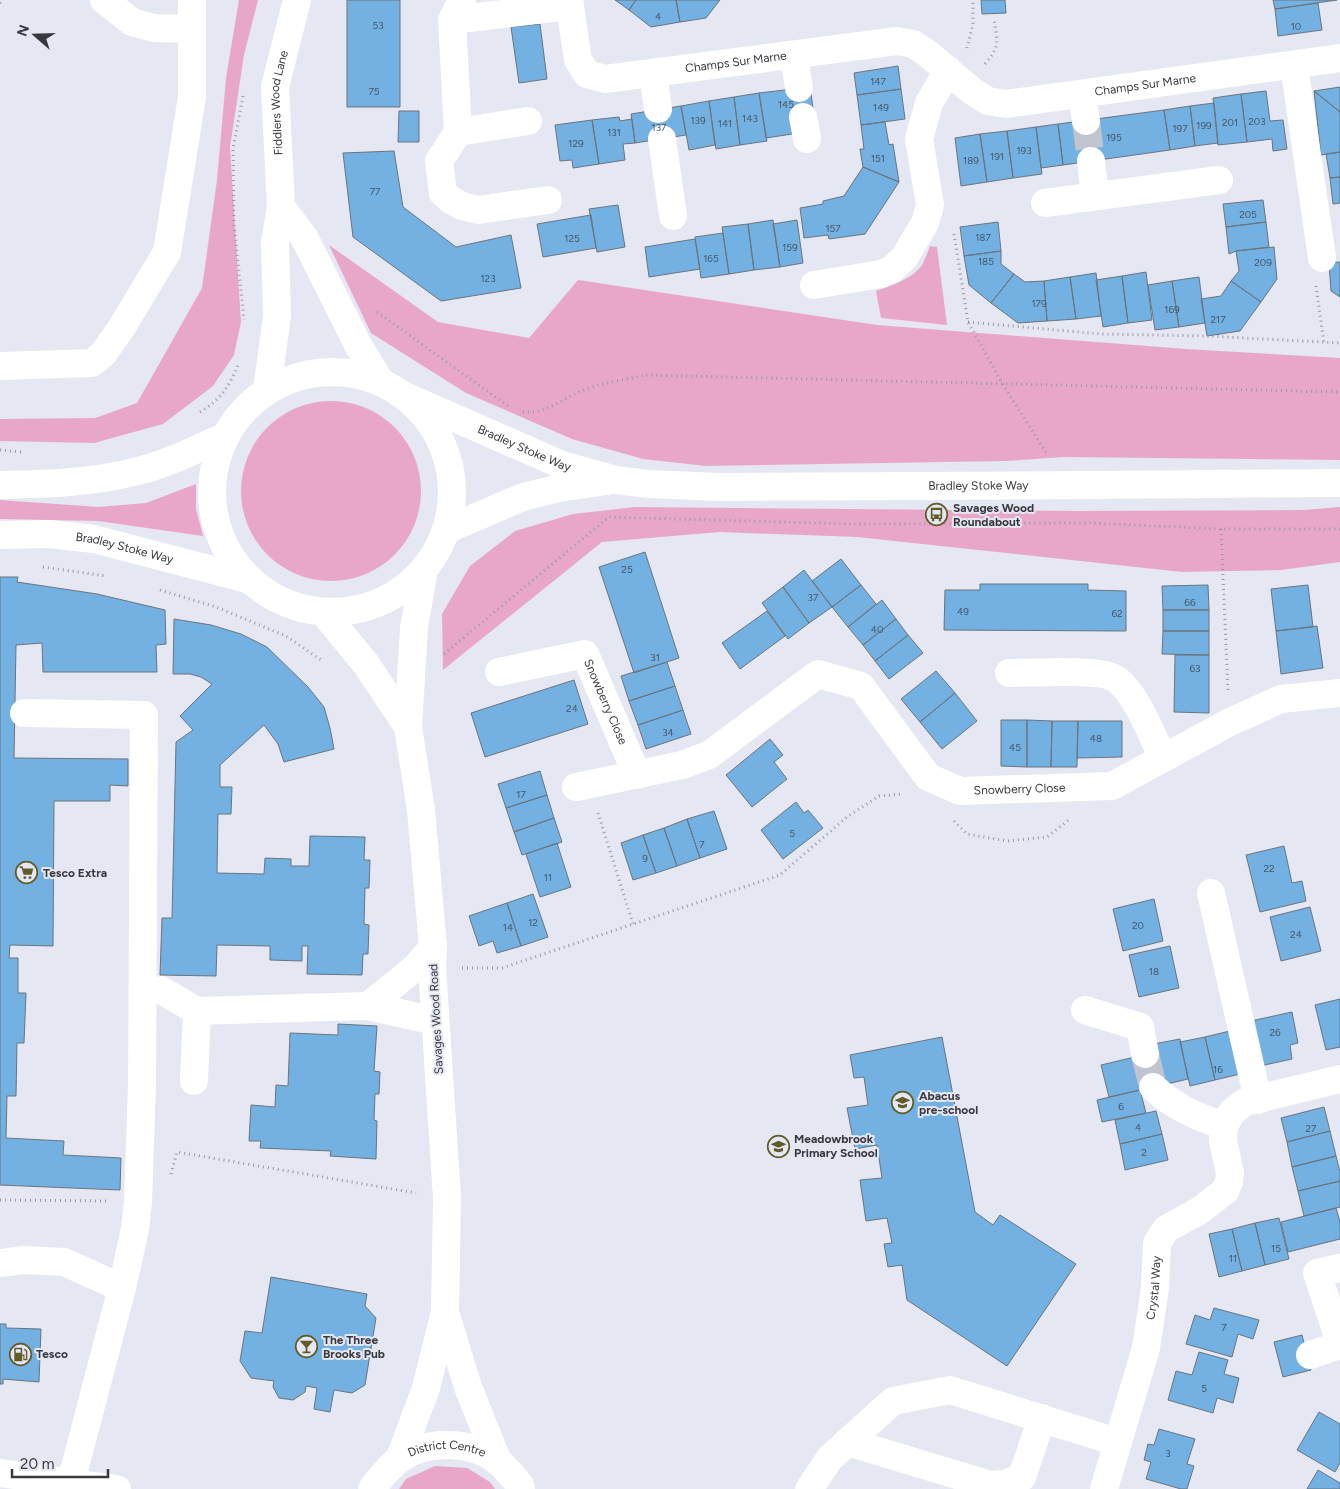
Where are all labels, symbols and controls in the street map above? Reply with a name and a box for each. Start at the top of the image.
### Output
north arrow [10,10,60,60]
house number: 4 [655,10,661,23]
house number: 53 [372,19,384,32]
house number: 10 [1291,20,1301,33]
text: N [13,23,33,39]
street label: Fiddlers Wood Lane [268,48,291,156]
street label: Champs Sur Marne [684,48,788,75]
street label: Champs Sur Marne [1094,71,1197,99]
house number: 147 [870,75,886,88]
house number: 75 [368,85,380,98]
house number: 145 [778,98,794,111]
house number: 149 [873,101,889,114]
house number: 143 [742,112,758,125]
house number: 139 [690,114,706,127]
house number: 203 [1248,115,1266,128]
house number: 201 [1222,116,1238,129]
house number: 141 [718,117,732,130]
house number: 199 [1196,119,1212,132]
house number: 137 [652,121,667,134]
house number: 197 [1172,122,1188,135]
house number: 131 [607,126,621,139]
house number: 195 [1106,131,1122,144]
house number: 129 [568,137,584,150]
house number: 193 [1016,144,1032,157]
house number: 191 [990,150,1004,163]
house number: 151 [871,152,885,165]
house number: 189 [963,154,979,167]
house number: 77 [370,185,381,198]
house number: 205 [1239,208,1257,221]
house number: 157 [825,222,841,235]
house number: 187 [975,231,991,244]
house number: 125 [564,232,580,245]
house number: 159 [782,241,798,254]
house number: 165 [703,252,719,265]
house number: 185 [978,255,994,268]
house number: 209 [1254,256,1272,269]
house number: 123 [480,272,496,285]
house number: 179 [1031,297,1047,310]
house number: 169 [1164,303,1180,316]
house number: 217 [1210,313,1226,326]
street label: Bradley Stoke Way [475,422,573,474]
street label: Bradley Stoke Way [928,478,1029,493]
place label: Savages Wood Roundabout [953,501,1034,529]
bus stop icon: Savages Wood Roundabout [925,503,949,527]
street label: Bradley Stoke Way [75,530,176,567]
house number: 25 [621,563,633,576]
house number: 37 [808,591,819,604]
house number: 66 [1184,596,1196,609]
house number: 49 [957,605,969,618]
house number: 62 [1111,607,1123,620]
house number: 40 [871,623,883,636]
house number: 31 [650,651,660,664]
street label: Snowberry Close [581,657,630,747]
house number: 63 [1189,662,1201,675]
house number: 24 [566,702,578,715]
house number: 34 [662,726,674,739]
house number: 48 [1090,732,1102,745]
house number: 45 [1009,741,1021,754]
street label: Snowberry Close [973,781,1066,798]
house number: 17 [516,788,526,801]
house number: 5 [789,827,795,840]
house number: 7 [699,838,705,851]
house number: 9 [642,852,648,865]
supermarket icon: Tesco Extra [15,861,39,885]
house number: 22 [1263,862,1275,875]
place label: Tesco Extra [43,866,107,880]
house number: 11 [544,871,552,884]
house number: 12 [528,916,538,929]
house number: 20 [1132,919,1144,932]
house number: 14 [503,921,513,934]
house number: 24 [1290,928,1302,941]
street label: Savages Wood Road [426,964,446,1074]
house number: 18 [1149,965,1159,978]
house number: 26 [1269,1026,1281,1039]
house number: 16 [1213,1063,1223,1076]
place label: Abacus pre-school [919,1089,978,1117]
school or university icon: Abacus pre-school [891,1091,915,1115]
house number: 6 [1118,1100,1124,1113]
house number: 4 [1135,1121,1141,1134]
house number: 27 [1306,1122,1317,1135]
place label: Meadowbrook Primary School [794,1132,878,1160]
school or university icon: Meadowbrook Primary School [766,1134,790,1158]
house number: 2 [1141,1146,1147,1159]
house number: 15 [1271,1242,1281,1255]
house number: 11 [1229,1252,1237,1265]
street label: Crystal Way [1143,1255,1163,1321]
house number: 7 [1221,1321,1227,1334]
place label: The Three Brooks Pub [323,1333,385,1361]
bar icon: The Three Brooks Pub [295,1335,319,1359]
fuel station icon: Tesco [8,1342,32,1366]
place label: Tesco [36,1347,68,1361]
house number: 5 [1201,1382,1207,1395]
street label: District Centre [406,1438,488,1460]
scale bar [12,1446,109,1478]
house number: 3 [1165,1447,1171,1460]
text: 20 m [20,1455,54,1473]

